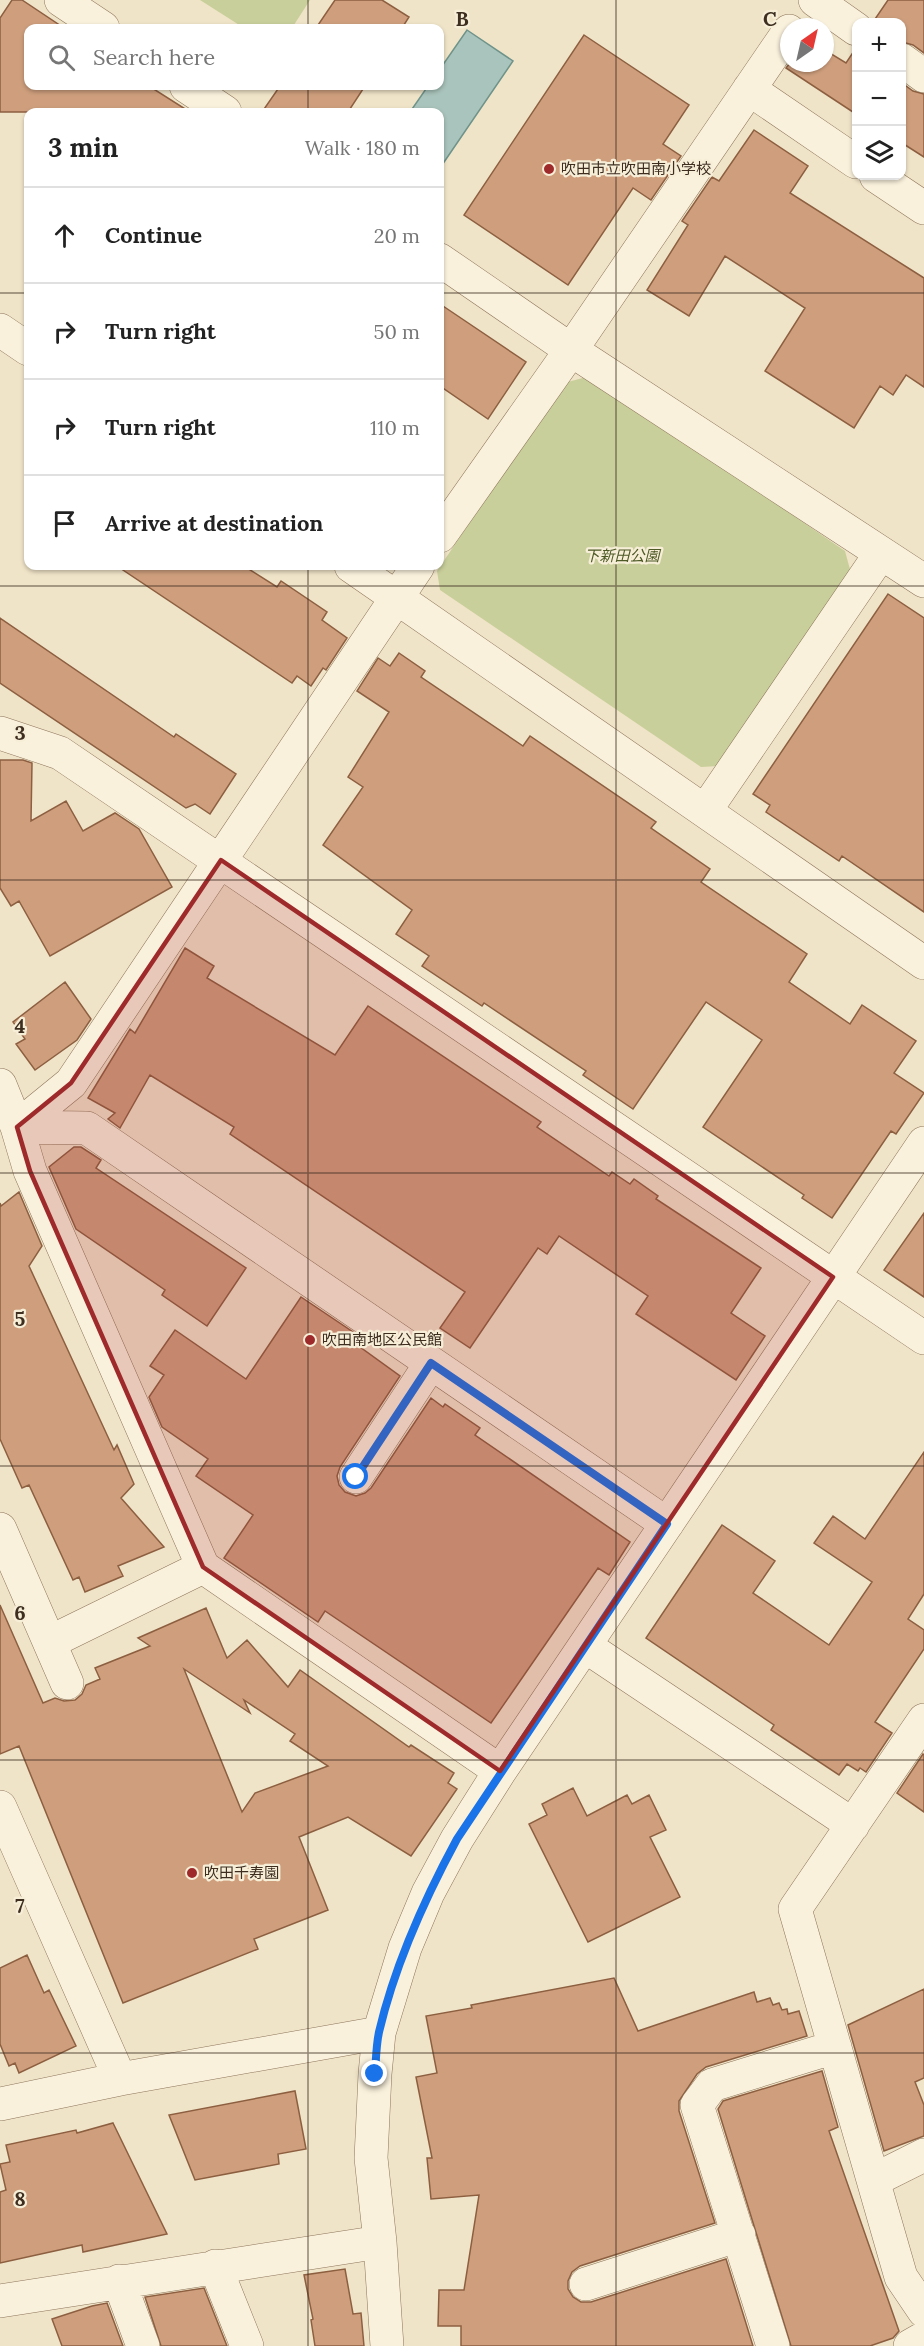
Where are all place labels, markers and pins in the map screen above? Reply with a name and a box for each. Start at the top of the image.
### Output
place label: 吹田市立吹田南小学校 [561,159,711,178]
marker: 吹田市立吹田南小学校 [542,162,556,176]
place label: 吹田南地区公民館 [322,1330,442,1349]
marker: 吹田南地区公民館 [303,1333,317,1347]
place label: 吹田千寿園 [204,1863,279,1882]
marker: 吹田千寿園 [185,1866,199,1880]

